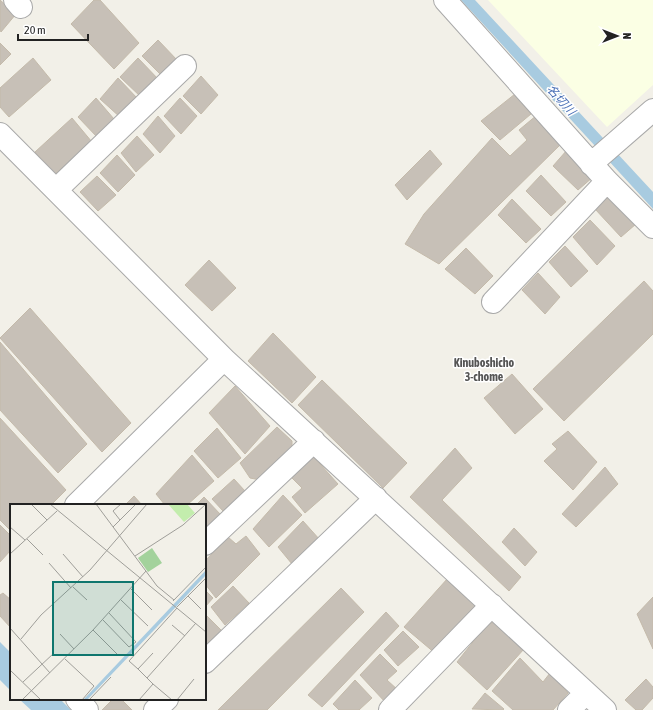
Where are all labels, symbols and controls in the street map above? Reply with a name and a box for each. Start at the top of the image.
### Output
scale bar [18,16,88,42]
north arrow [597,16,637,56]
text: 20 m [24,23,46,37]
text: N [621,33,633,39]
water label: 名切川 [544,82,580,120]
district label: Kinuboshicho 3-chome [454,356,515,384]
inset map [10,504,206,700]

